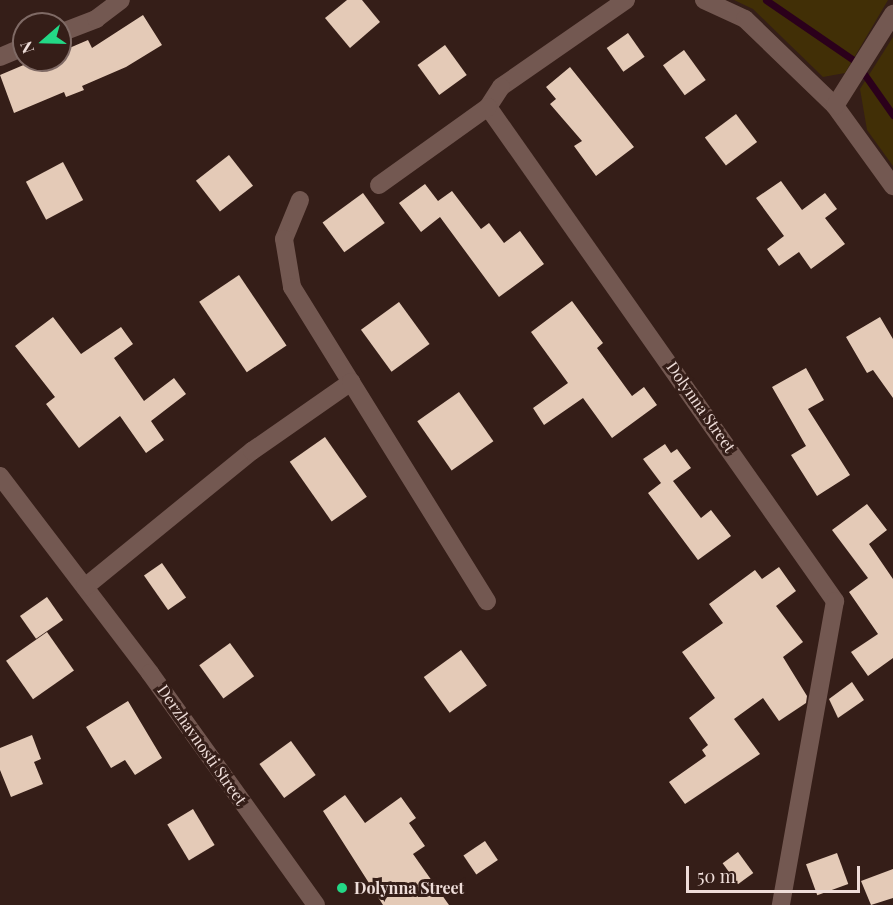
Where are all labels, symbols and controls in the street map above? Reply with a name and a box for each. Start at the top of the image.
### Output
north arrow [12,12,72,72]
text: N [15,39,38,57]
street label: Dolynna Street [662,358,740,456]
street label: Derzhavnosti Street [153,681,251,809]
scale bar [689,854,863,892]
text: 50 m [697,864,736,888]
place label: Dolynna Street [354,878,464,898]
marker: Dolynna Street [335,881,349,895]

